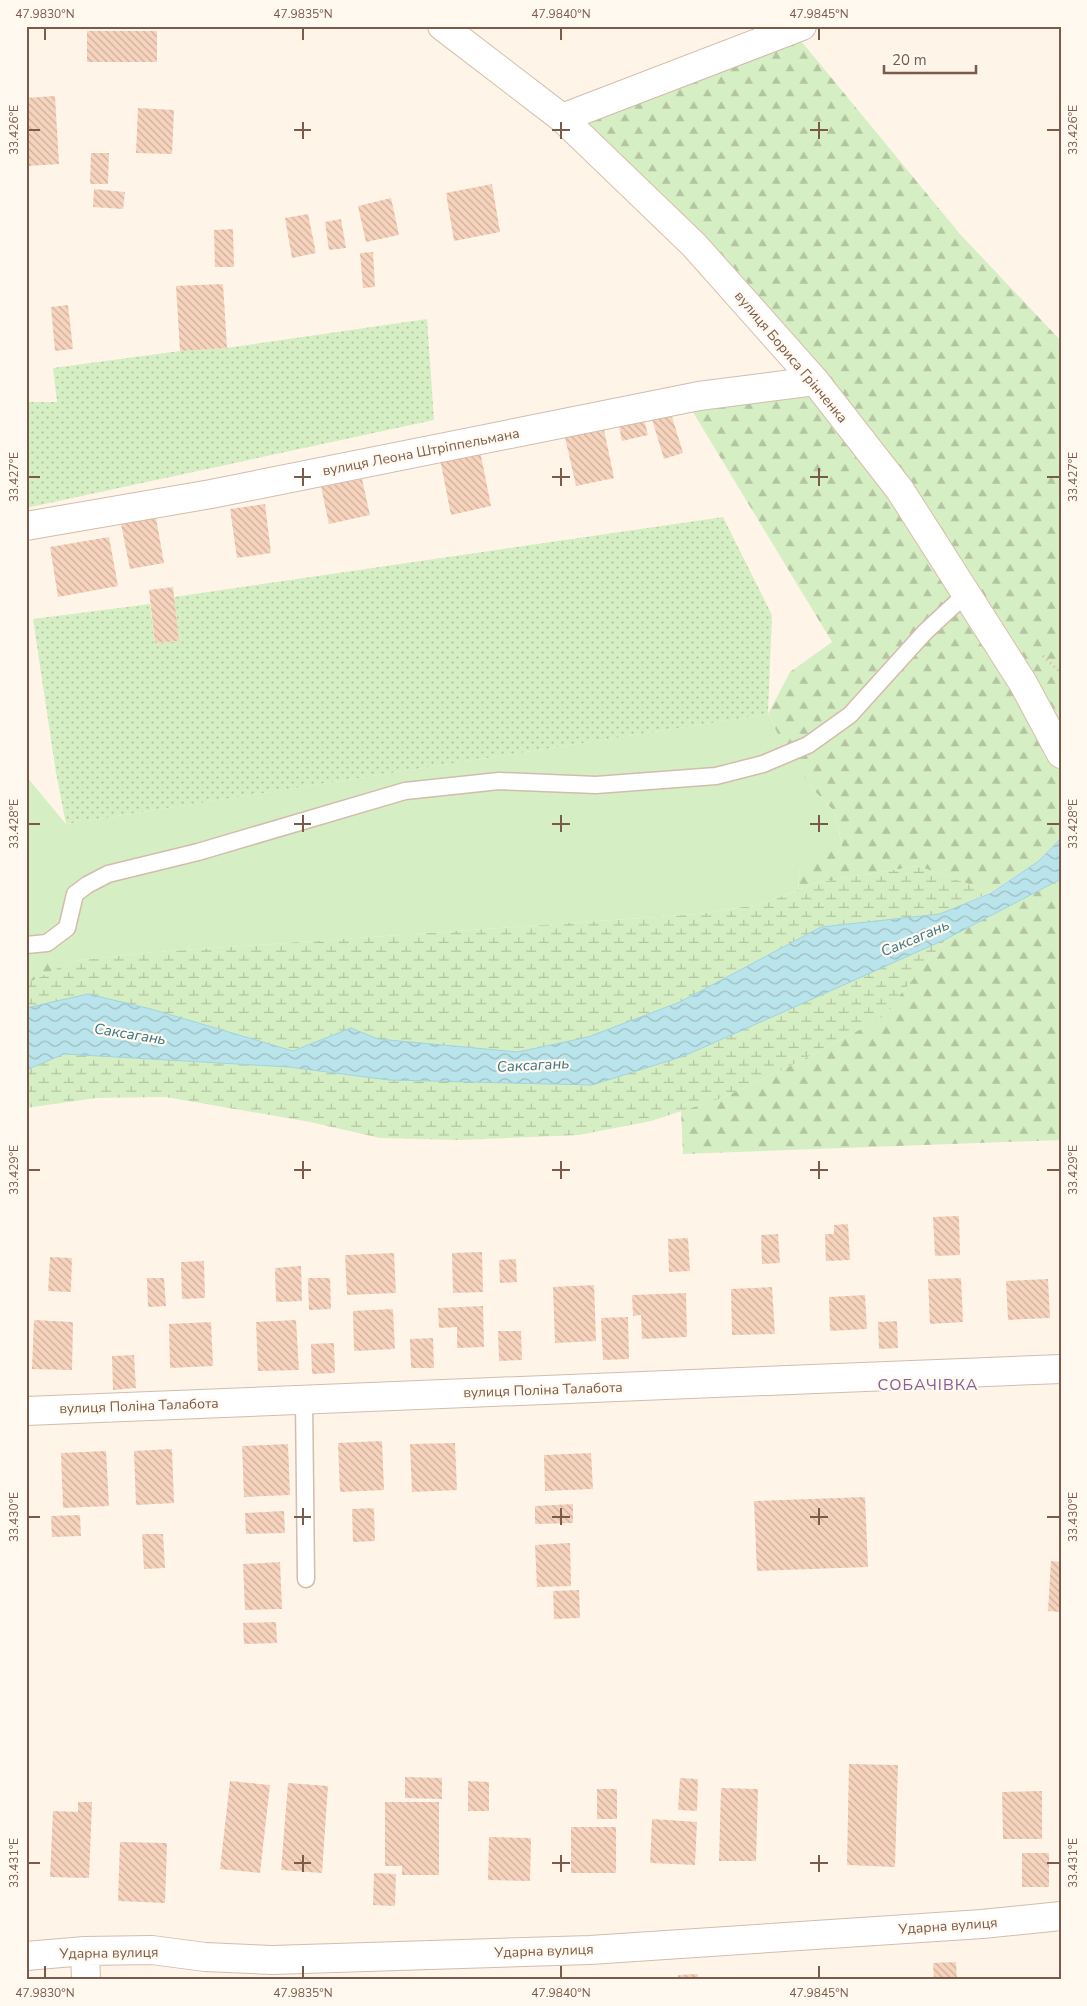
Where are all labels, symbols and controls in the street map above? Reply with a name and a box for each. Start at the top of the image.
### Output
text: 47.9830°N [15,6,75,22]
text: 47.9835°N [273,6,333,22]
text: 47.9840°N [531,6,591,22]
text: 47.9845°N [789,6,849,22]
scale bar [884,42,977,74]
text: 20 m [892,50,927,70]
text: 33.426°E [6,105,22,155]
text: 33.426°E [1065,105,1081,155]
street label: вулиця Бориса Грінченка [730,287,852,427]
street label: вулиця Леона Штріппельмана [321,424,521,480]
text: 33.427°E [6,452,22,502]
text: 33.427°E [1065,452,1081,502]
text: 33.428°E [6,799,22,849]
text: 33.428°E [1065,799,1081,849]
water label: Саксагань [878,915,952,961]
water label: Саксагань [93,1018,167,1050]
water label: Саксагань [496,1053,570,1077]
text: 33.429°E [6,1145,22,1195]
text: 33.429°E [1065,1145,1081,1195]
district label: СОБАЧІВКА [878,1374,978,1396]
street label: вулиця Поліна Талабота [463,1378,623,1402]
street label: вулиця Поліна Талабота [59,1394,219,1418]
text: 33.430°E [6,1492,22,1542]
text: 33.430°E [1065,1492,1081,1542]
text: 33.431°E [6,1838,22,1888]
text: 33.431°E [1065,1838,1081,1888]
street label: Ударна вулиця [897,1913,998,1939]
street label: Ударна вулиця [493,1940,594,1962]
street label: Ударна вулиця [58,1943,159,1963]
text: 47.9830°N [15,1985,75,2001]
text: 47.9835°N [273,1985,333,2001]
text: 47.9840°N [531,1985,591,2001]
text: 47.9845°N [789,1985,849,2001]

